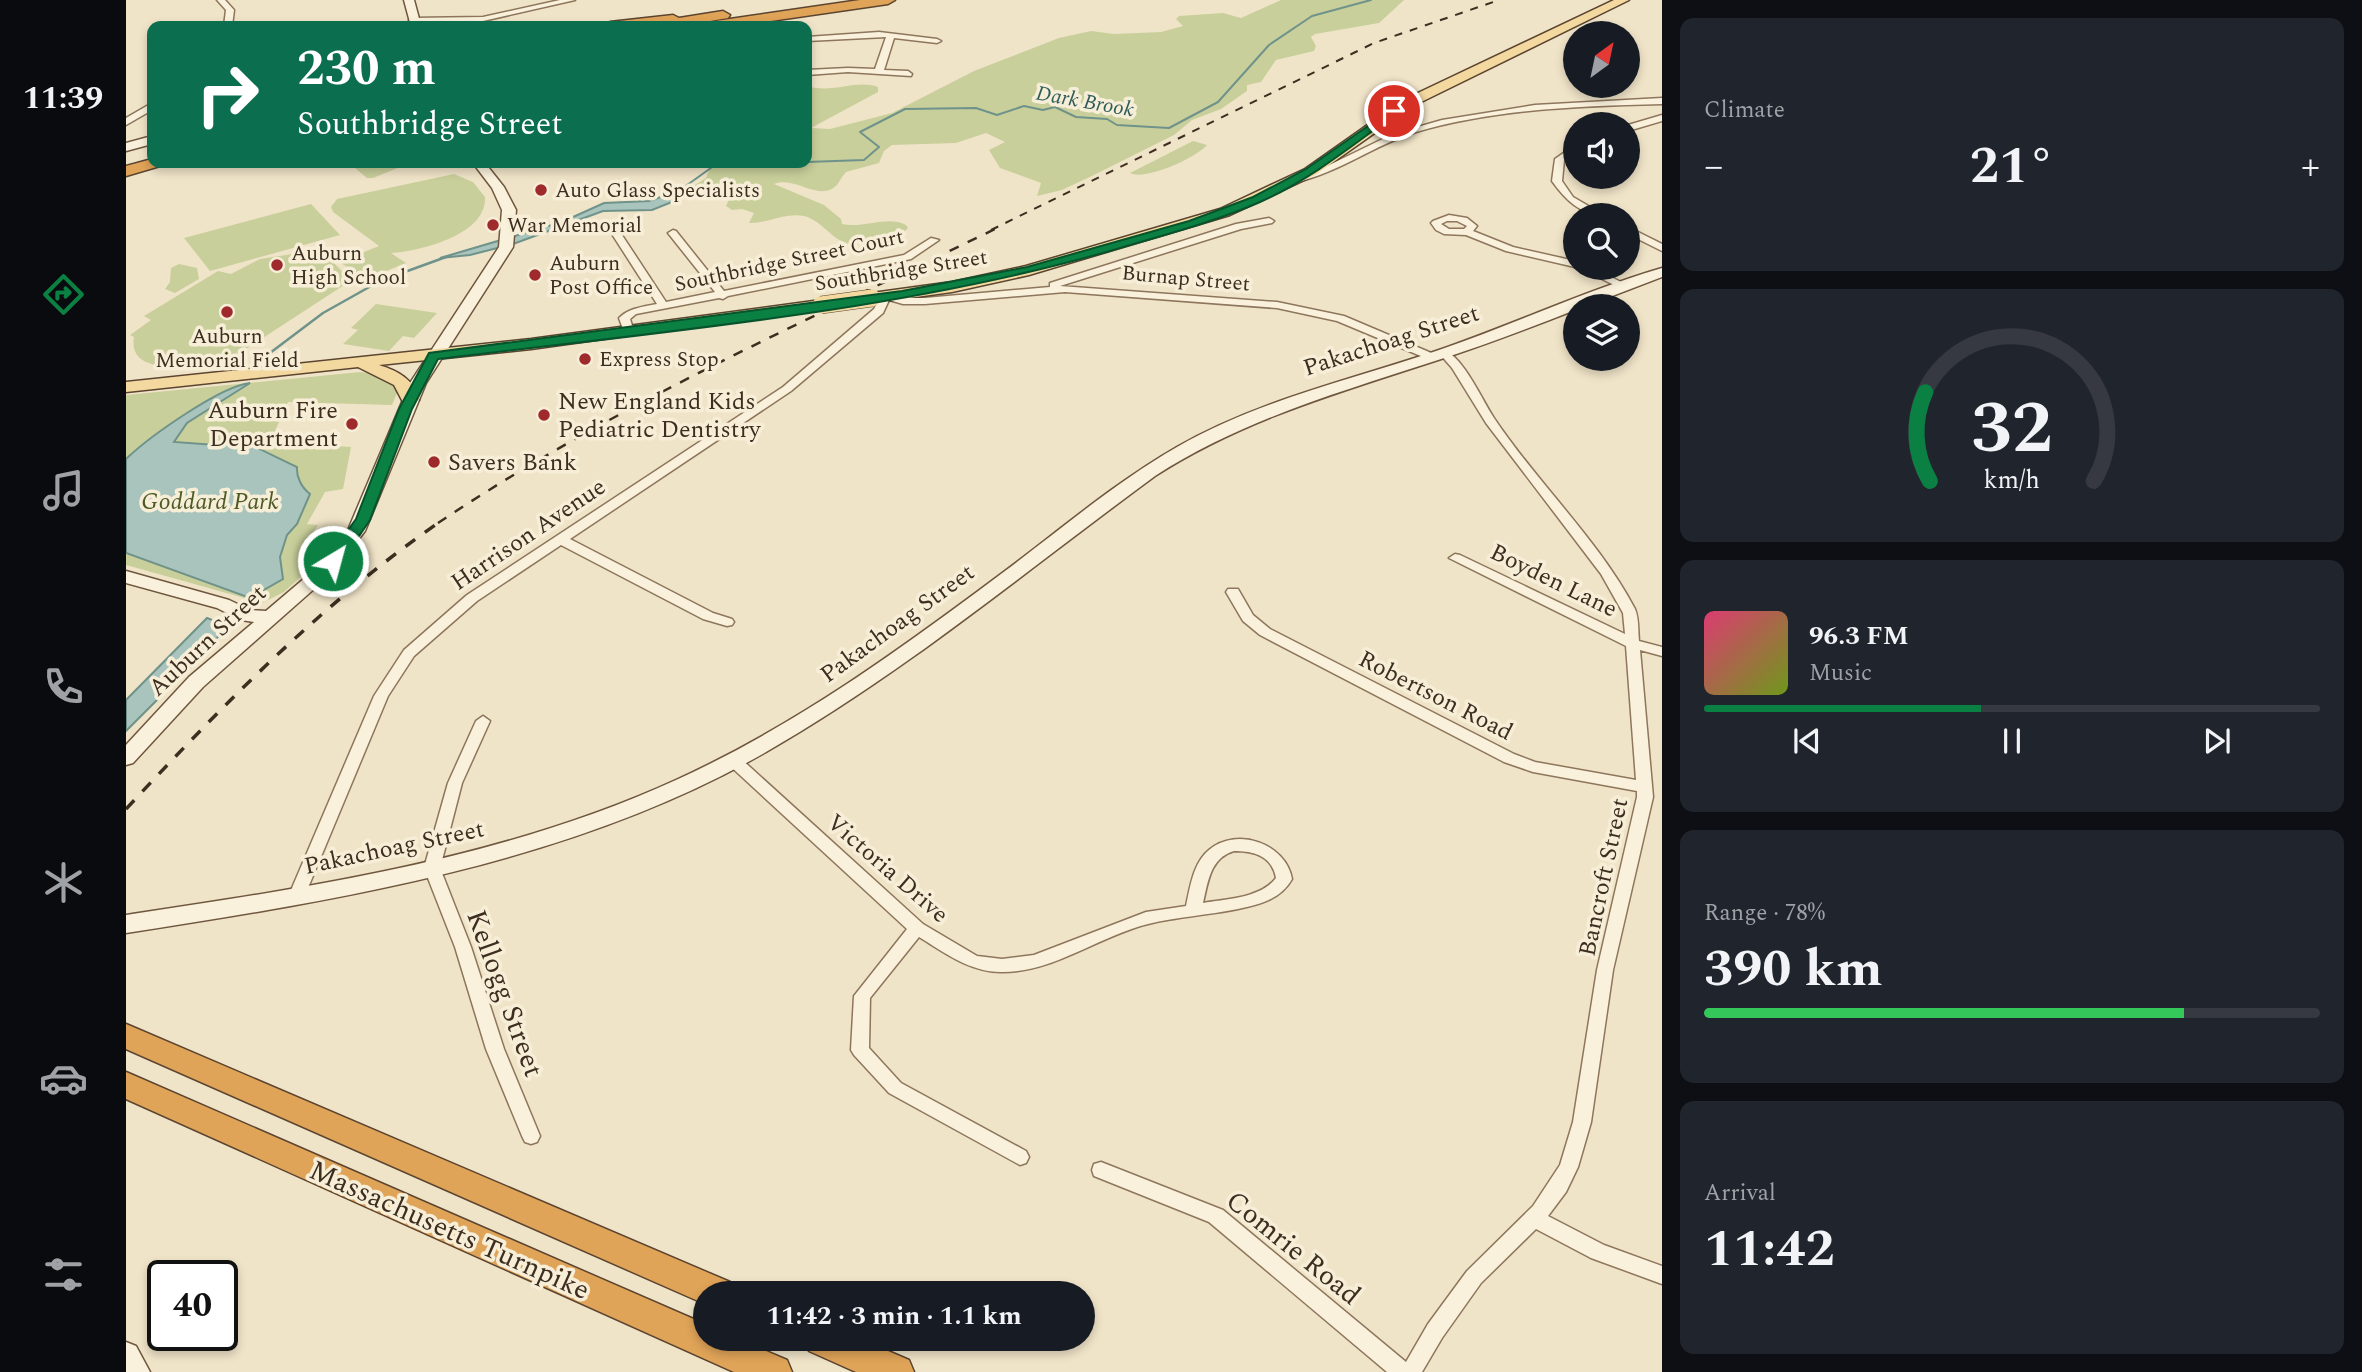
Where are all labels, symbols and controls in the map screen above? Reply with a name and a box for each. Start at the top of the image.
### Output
north arrow [1563,21,1640,98]
map controls [1563,21,1640,371]
text: 230 m [297,32,436,107]
icon: right [182,49,273,140]
text: 11:39 [23,74,103,123]
water label: Dark Brook [1033,78,1137,126]
pin [1364,81,1424,141]
icon: arrive [1375,92,1413,130]
text: Climate [1704,93,1785,128]
text: Southbridge Street [297,100,563,149]
button: sound [1563,112,1640,189]
text: 21° [1970,127,2054,206]
text: − [1704,138,1723,196]
text: + [2301,138,2320,196]
place label: Auto Glass Specialists [555,175,760,207]
marker: Auto Glass Specialists [533,182,549,198]
button: search [1563,203,1640,280]
place label: War Memorial [507,210,642,242]
marker: War Memorial [485,217,501,233]
street label: Southbridge Street Court [672,223,906,297]
place label: Auburn High School [291,238,406,294]
street label: Southbridge Street [813,244,989,296]
place label: Auburn Post Office [549,248,653,304]
marker: Auburn High School [269,257,285,273]
street label: Burnap Street [1120,257,1251,301]
marker: Auburn Post Office [527,267,543,283]
icon: directions [39,270,88,319]
button: layers [1563,294,1640,371]
street label: Pakachoag Street [1299,295,1484,386]
marker: Auburn Memorial Field [219,304,235,320]
place label: Auburn Memorial Field [155,321,299,377]
place label: Express Stop [599,344,719,376]
marker: Express Stop [577,351,593,367]
text: 32 [1971,375,2053,486]
place label: New England Kids Pediatric Dentistry [558,384,762,448]
place label: Auburn Fire Department [207,393,338,457]
marker: New England Kids Pediatric Dentistry [536,407,552,423]
marker: Auburn Fire Department [344,416,360,432]
place label: Savers Bank [448,445,577,481]
marker: Savers Bank [426,454,442,470]
text: km/h [1984,462,2040,500]
icon: music [39,466,88,515]
street label: Harrison Avenue [444,470,613,600]
park label: Goddard Park [141,484,279,520]
position arrow [296,524,370,598]
street label: Boyden Lane [1484,534,1623,627]
street label: Pakachoag Street [813,555,982,692]
street label: Auburn Street [140,576,275,705]
text: 96.3 FM [1809,616,1909,656]
street label: Robertson Road [1352,641,1519,750]
text: Music [1809,656,1872,691]
icon: phone [39,662,88,711]
icon: previous [1788,722,1826,760]
icon: pause [1993,722,2031,760]
icon: next [2198,722,2236,760]
street label: Bancroft Street [1570,795,1638,960]
street label: Victoria Drive [818,805,956,932]
street label: Pakachoag Street [301,811,488,885]
icon: climate [39,858,88,907]
text: Range · 78% [1704,896,1825,931]
street label: Kellogg Street [454,904,555,1083]
text: 390 km [1704,930,1883,1009]
icon: car [39,1054,88,1103]
street label: Massachusetts Turnpike [302,1149,597,1312]
text: Arrival [1704,1176,1776,1211]
street label: Comrie Road [1216,1180,1370,1316]
text: 11:42 [1704,1210,1835,1289]
icon: filters [39,1250,88,1299]
speed limit sign: 40 [147,1260,238,1351]
text: 11:42 · 3 min · 1.1 km [766,1296,1022,1336]

